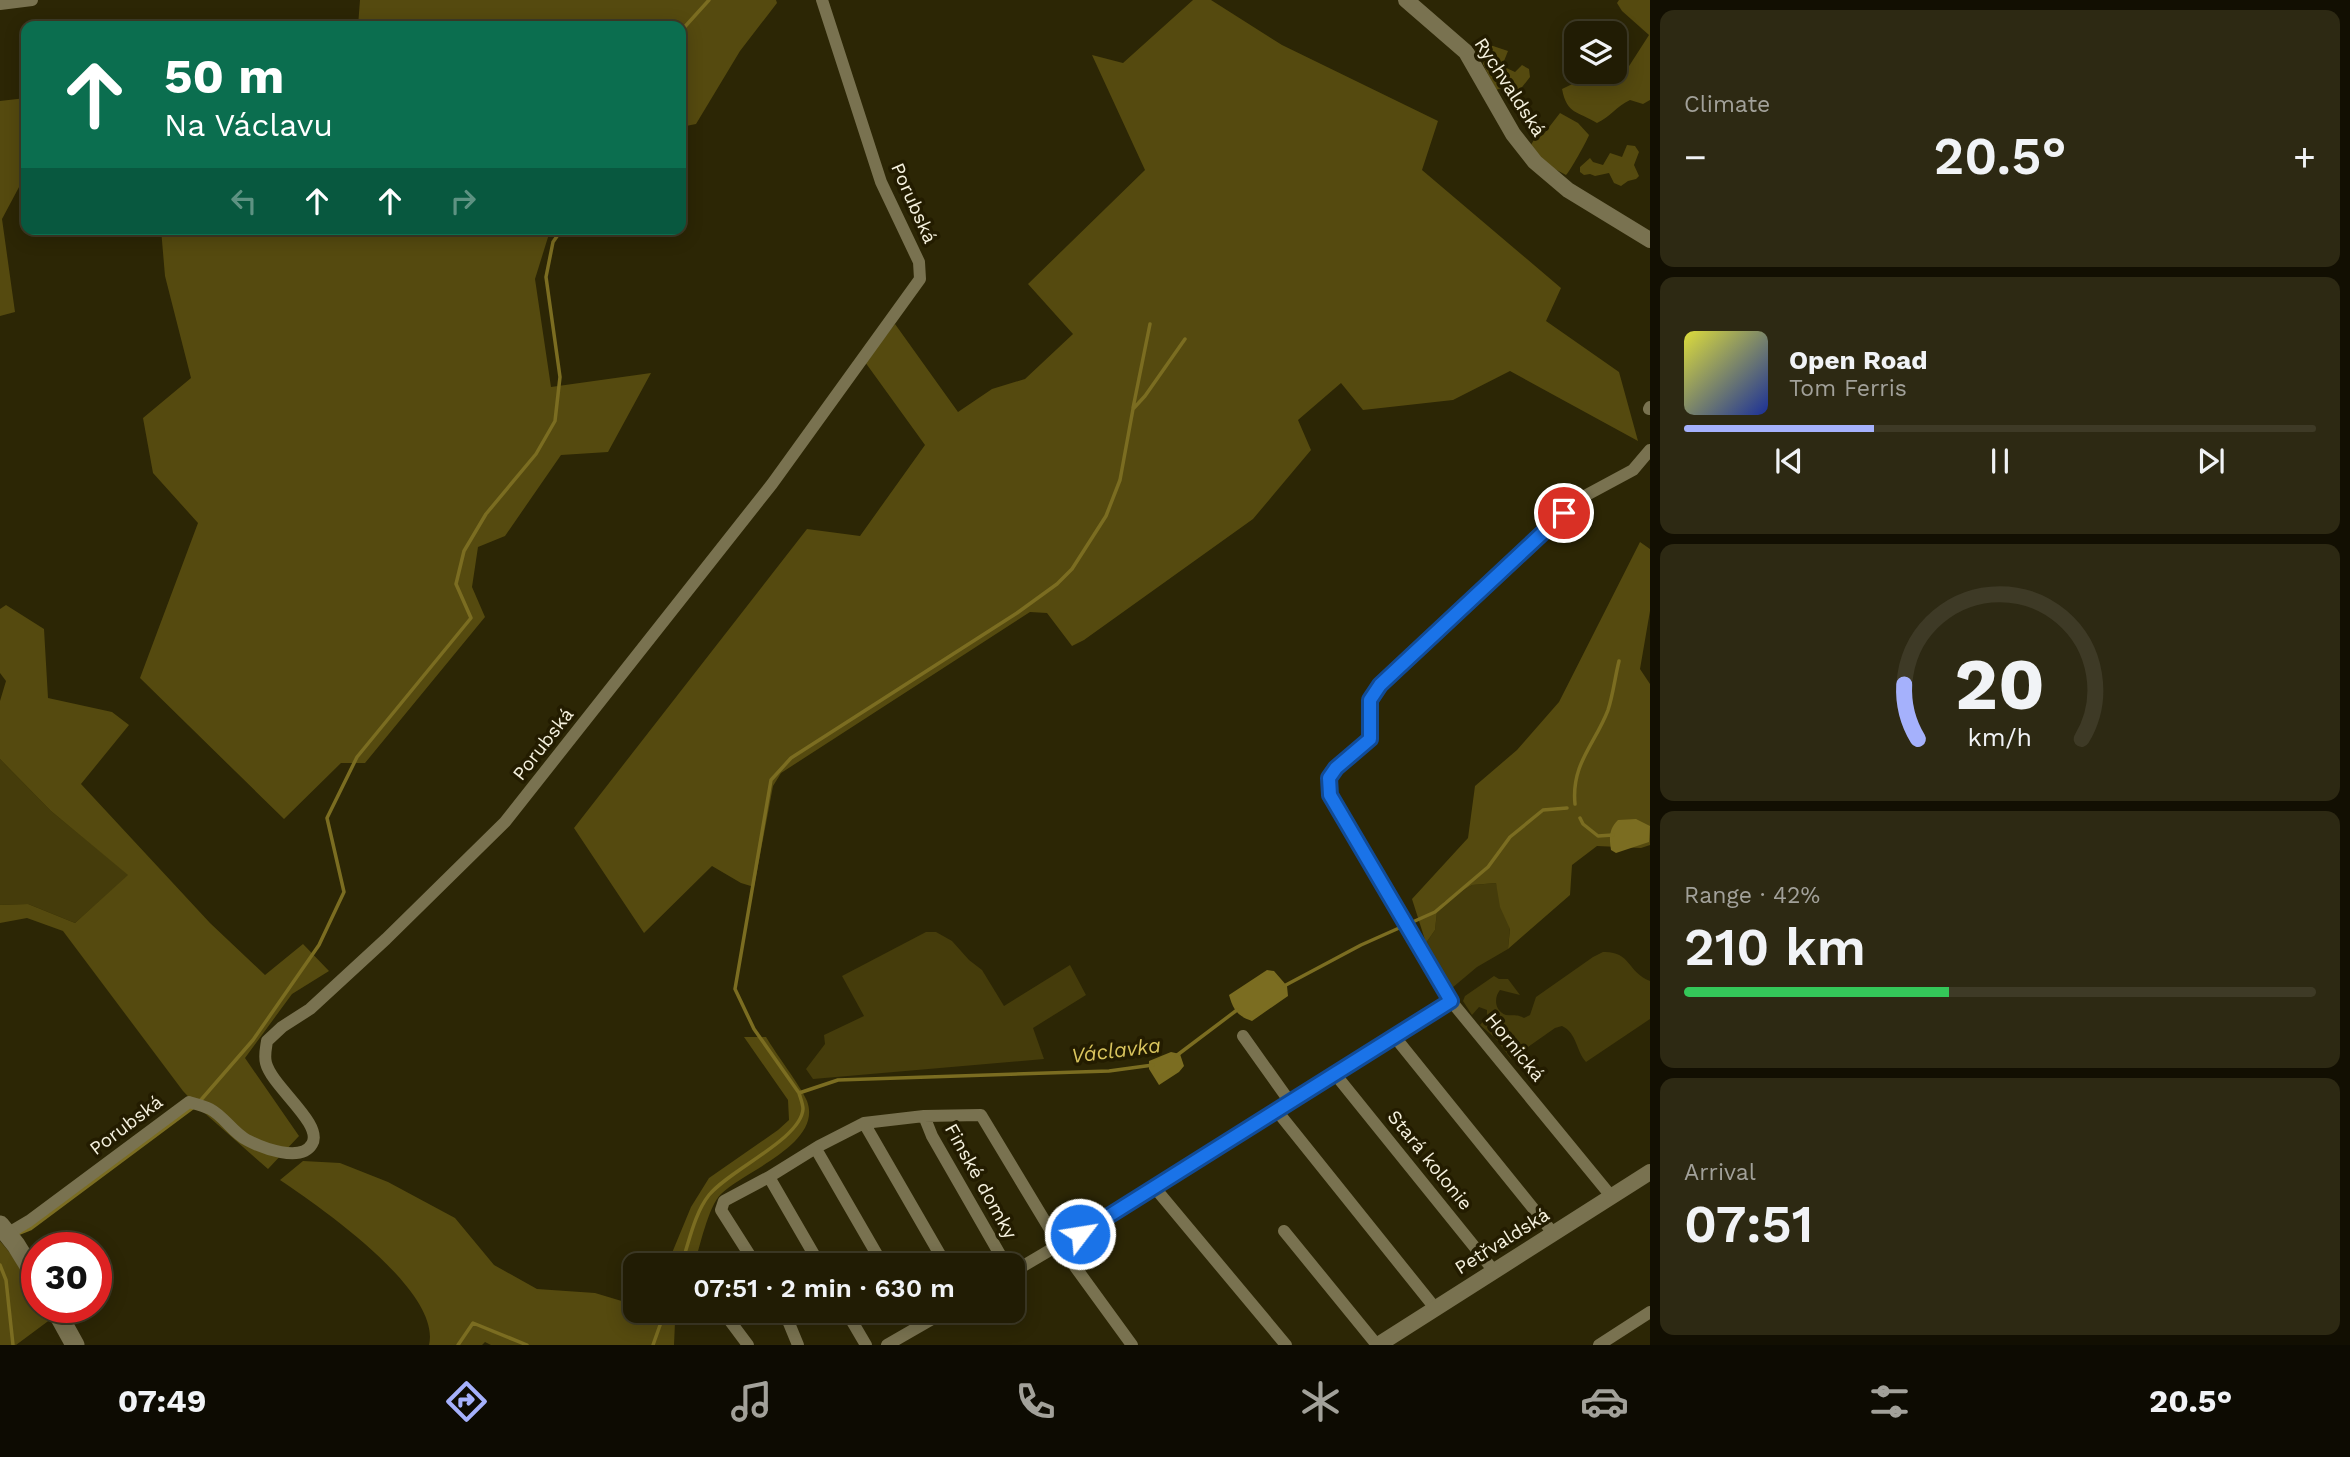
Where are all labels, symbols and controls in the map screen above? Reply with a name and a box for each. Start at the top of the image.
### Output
map controls [1564,21,1627,84]
button: layers [1564,21,1627,84]
street label: Rychvaldská [1469,33,1551,141]
text: 50 m [164,47,284,105]
icon: ahead [49,49,140,140]
text: Climate [1684,91,1770,118]
text: Na Václavu [164,106,333,144]
text: 20.5° [1934,126,2066,187]
text: − [1684,135,1707,179]
text: + [2293,135,2316,179]
street label: Porubská [886,159,942,247]
icon: left [225,182,263,220]
icon: ahead [298,182,336,220]
icon: ahead [371,182,409,220]
icon: right [444,182,482,220]
text: Open Road [1789,345,1927,375]
text: Tom Ferris [1789,375,1907,402]
icon: previous [1770,442,1808,480]
icon: pause [1981,442,2019,480]
icon: next [2192,442,2230,480]
pin [1534,483,1594,543]
icon: arrive [1545,494,1583,532]
text: 20 [1955,641,2045,727]
street label: Porubská [508,703,579,785]
text: km/h [1968,722,2032,751]
text: Range · 42% [1684,882,1820,909]
text: 210 km [1684,917,1866,978]
street label: Hornická [1480,1008,1550,1086]
water label: Václavka [1070,1032,1162,1068]
street label: Porubská [85,1090,167,1160]
street label: Stará kolonie [1383,1105,1477,1215]
street label: Finské domky [940,1119,1022,1243]
text: Arrival [1684,1159,1756,1186]
text: 07:51 [1684,1194,1813,1255]
position arrow [1043,1197,1117,1271]
street label: Petřvaldská [1450,1203,1554,1279]
speed limit sign: 30 [21,1232,112,1323]
text: 07:51 · 2 min · 630 m [693,1273,955,1303]
icon: directions [442,1377,491,1426]
icon: music [727,1377,776,1426]
icon: phone [1011,1377,1060,1426]
icon: climate [1296,1377,1345,1426]
icon: car [1580,1377,1629,1426]
icon: filters [1865,1377,1914,1426]
text: 07:49 [118,1382,206,1420]
text: 20.5° [2149,1382,2232,1420]

